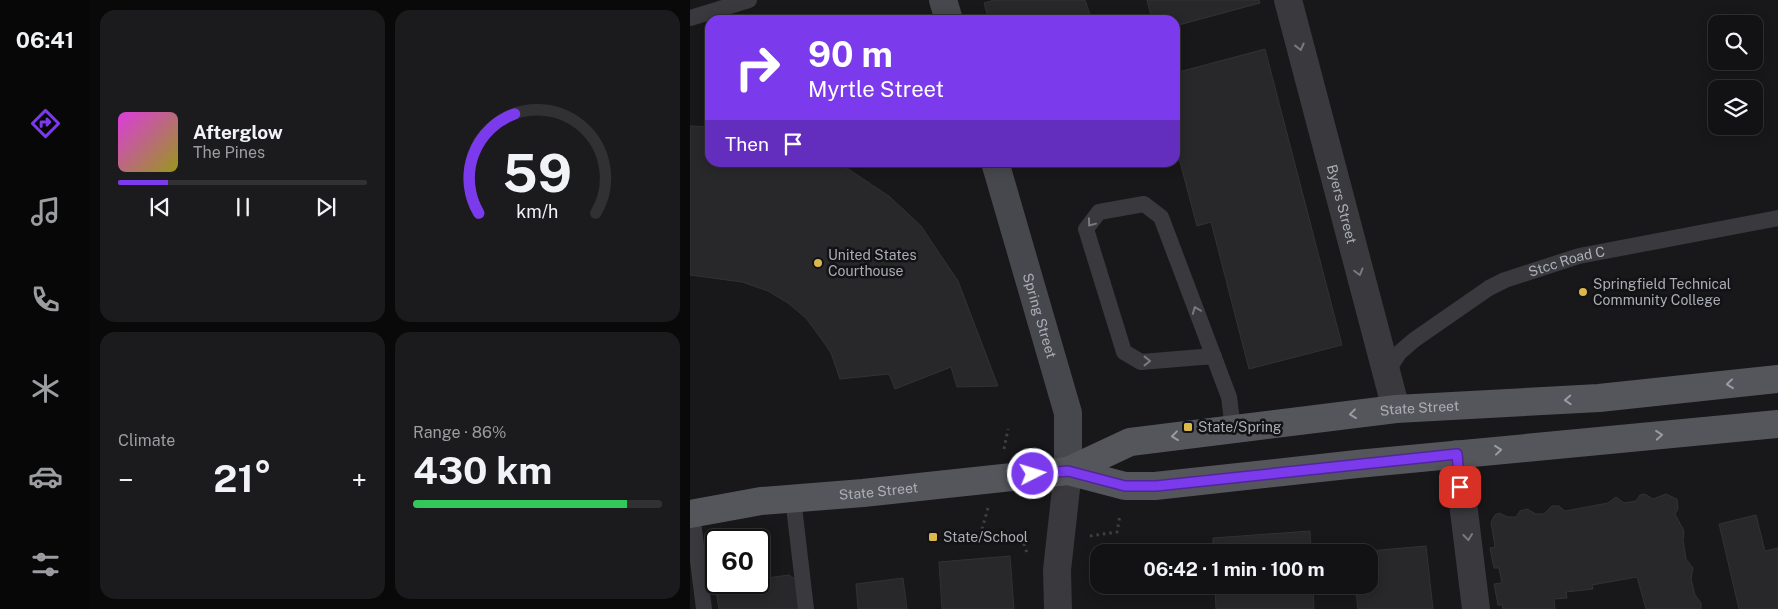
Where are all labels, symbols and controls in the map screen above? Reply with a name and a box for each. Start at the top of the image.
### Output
map controls [1708,15,1763,135]
button: search [1708,15,1763,70]
text: 06:41 [16,27,74,53]
text: 90 m [808,34,893,75]
icon: right [725,35,790,100]
one-way arrow [1294,43,1305,52]
text: Myrtle Street [808,76,944,102]
button: layers [1708,80,1763,135]
icon: directions [28,106,63,141]
text: Afterglow [193,121,283,143]
icon: arrive [779,130,807,158]
text: Then [725,133,769,155]
text: The Pines [193,143,265,162]
text: 59 [503,143,572,204]
street label: Byers Street [1324,163,1360,245]
icon: previous [146,193,174,221]
icon: pause [229,193,257,221]
icon: next [312,193,340,221]
icon: music [28,194,63,229]
text: km/h [516,201,559,222]
one-way arrow [1089,217,1097,226]
street label: Stcc Road C [1526,243,1606,280]
place label: United States Courthouse [828,247,916,279]
marker: United States Courthouse [812,257,824,269]
one-way arrow [1353,268,1364,277]
street label: Spring Street [1020,271,1060,360]
place label: Springfield Technical Community College [1593,276,1731,308]
icon: phone [28,282,63,317]
marker: Springfield Technical Community College [1577,286,1589,298]
one-way arrow [1192,307,1202,315]
one-way arrow [1143,356,1151,366]
icon: climate [28,371,63,406]
one-way arrow [1725,378,1733,389]
one-way arrow [1564,395,1572,405]
street label: State Street [1379,398,1460,419]
one-way arrow [1349,408,1357,419]
place label: State/Spring [1198,419,1282,435]
marker: State/Spring [1182,421,1194,433]
text: Range · 86% [413,423,506,442]
one-way arrow [1170,430,1178,441]
one-way arrow [1656,430,1664,441]
text: Climate [118,431,175,450]
one-way arrow [1494,445,1502,456]
position arrow [1006,447,1058,499]
text: 430 km [413,448,552,493]
text: 21° [213,456,272,501]
icon: car [28,459,63,494]
text: − [118,463,134,496]
text: + [351,463,367,496]
pin [1439,466,1481,508]
icon: arrive [1446,473,1474,501]
street label: State Street [838,479,919,503]
speed limit sign: 60 [705,529,770,594]
place label: State/School [943,529,1028,545]
marker: State/School [927,531,939,543]
one-way arrow [1462,533,1473,541]
icon: filters [28,547,63,582]
text: 06:42 · 1 min · 100 m [1144,558,1324,580]

